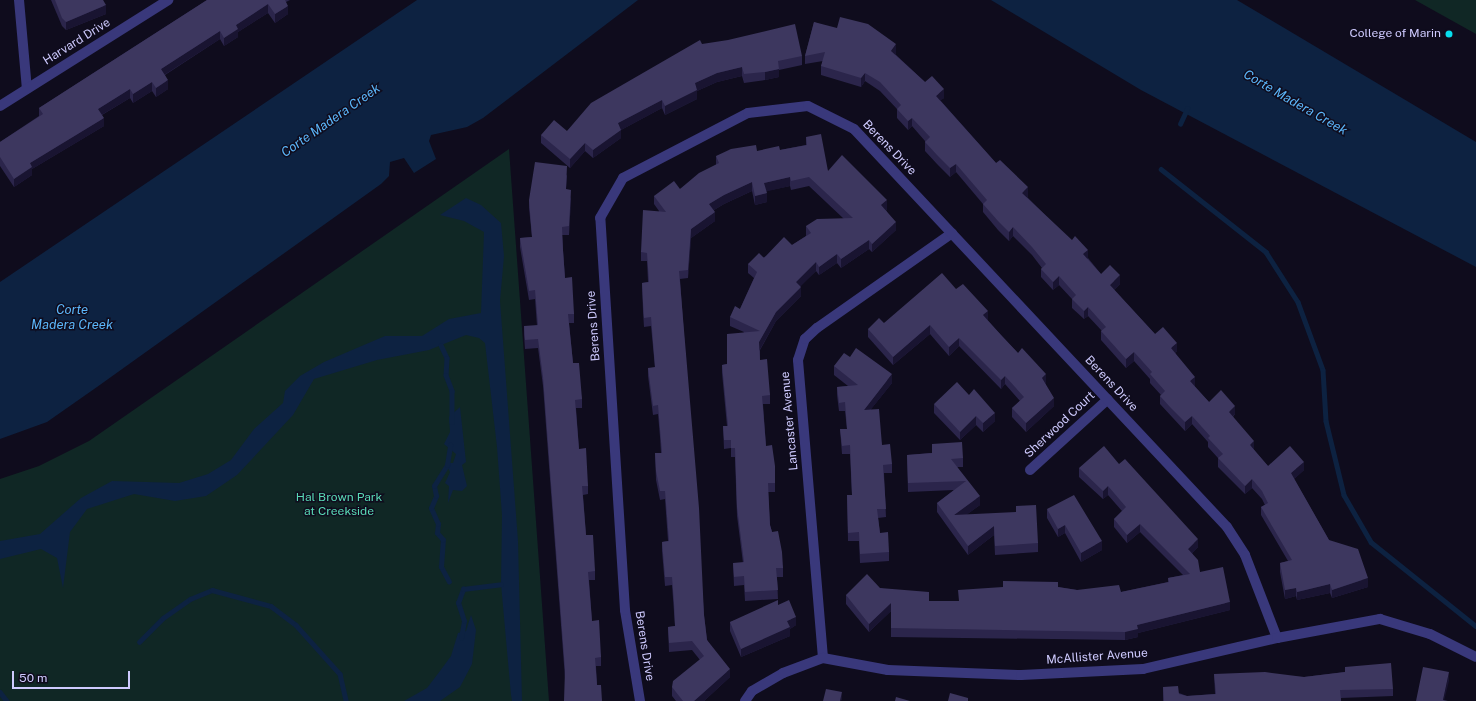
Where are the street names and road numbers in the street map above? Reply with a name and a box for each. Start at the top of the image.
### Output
street label: Harvard Drive [41,16,113,68]
street label: Berens Drive [859,118,919,178]
street label: Berens Drive [584,290,604,362]
street label: Berens Drive [1082,353,1140,415]
street label: Lancaster Avenue [778,371,802,471]
street label: Sherwood Court [1022,389,1098,461]
street label: Berens Drive [631,610,657,682]
street label: McAllister Avenue [1046,646,1148,668]

